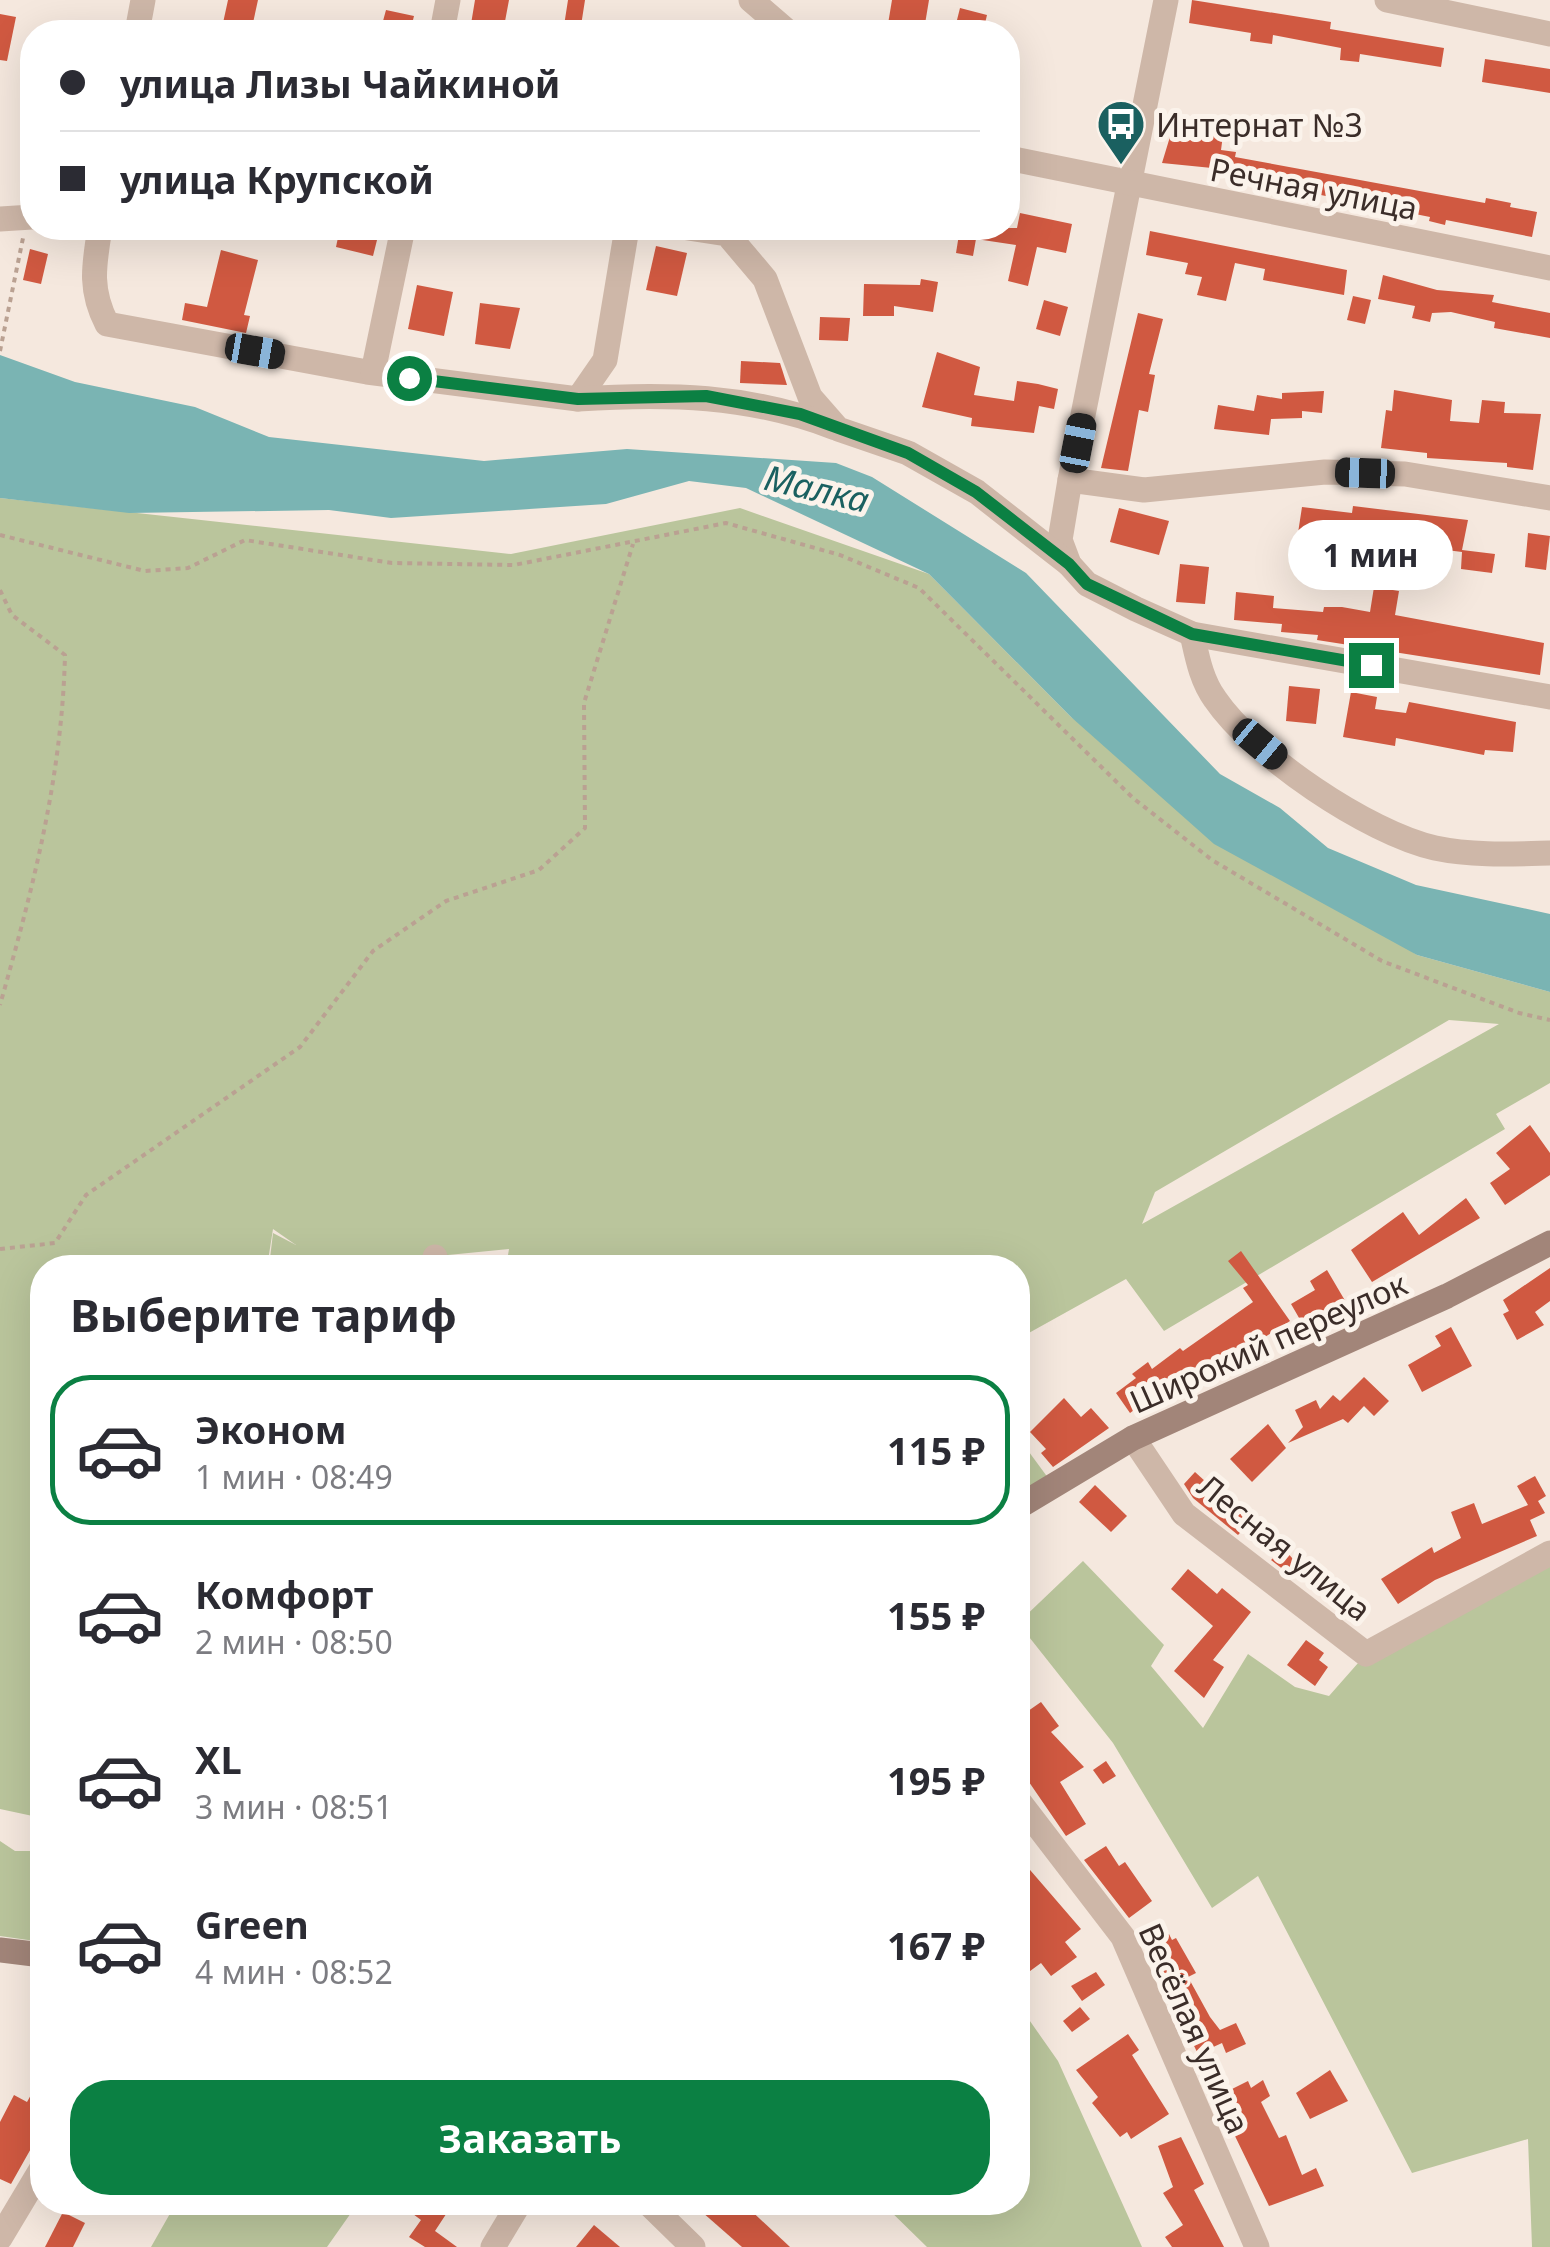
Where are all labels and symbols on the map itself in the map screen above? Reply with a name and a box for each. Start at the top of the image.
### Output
bus stop icon: Интернат №3 [1095,98,1147,166]
place label: Интернат №3 [1156,103,1363,146]
street label: Речная улица [1207,147,1421,229]
car [223,331,287,371]
route start [387,356,432,401]
car [1058,411,1098,475]
water label: Малка [760,453,874,523]
car [1334,457,1396,489]
callout: 1 мин [1288,520,1454,590]
route end [1349,643,1394,688]
car [1227,713,1293,775]
street label: Широкий переулок [1123,1262,1413,1422]
street label: Лесная улица [1190,1464,1380,1630]
street label: Весёлая улица [1129,1916,1261,2140]

